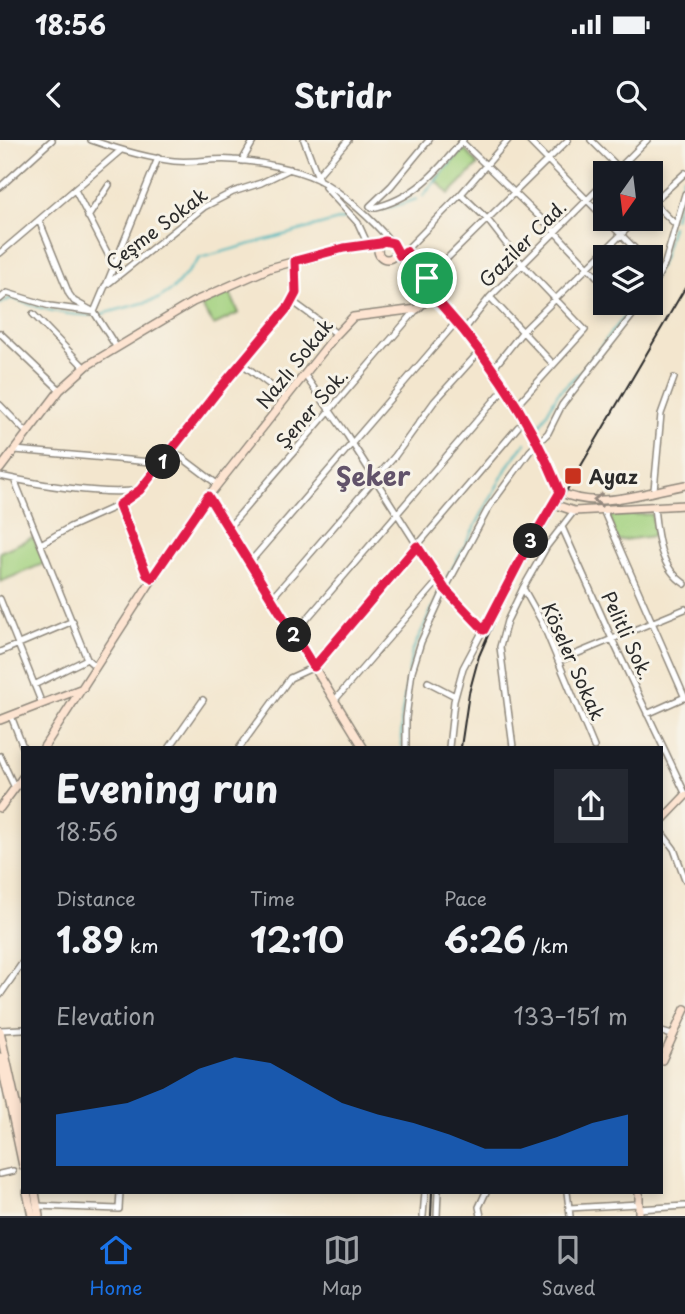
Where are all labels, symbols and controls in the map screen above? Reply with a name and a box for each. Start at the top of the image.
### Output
text: 18:56 [35,5,106,44]
text: Stridr [294,71,391,119]
icon: back [35,76,73,114]
icon: search [612,76,650,114]
north arrow [593,161,663,231]
map controls [593,161,663,315]
street label: Çeşme Sokak [99,180,213,276]
street label: Gaziler Cad. [472,193,572,293]
button: layers [593,245,663,315]
pin [397,248,457,308]
icon: arrive [408,259,446,297]
street label: Nazlı Sokak [249,312,339,414]
street label: Şener Sok. [268,362,354,454]
pin: 1 [146,444,180,480]
text: 1 [158,447,167,475]
district label: Şeker [336,456,411,495]
place label: Ayaz [589,462,638,490]
marker: Ayaz [563,466,583,486]
one-way arrow [592,492,603,508]
pin: 3 [514,524,548,558]
text: 3 [524,526,537,554]
street label: Pelitli Sok. [595,586,661,684]
street label: Köseler Sokak [535,597,613,725]
pin: 2 [276,617,312,652]
text: 2 [287,620,300,648]
text: Evening run [56,759,278,816]
button: share [554,769,628,843]
text: 18:56 [56,814,118,849]
text: Distance [56,884,136,912]
text: Time [250,884,295,912]
text: Pace [444,884,487,912]
text: 1.89 [56,912,124,965]
text: 12:10 [250,912,344,965]
text: 6:26 [444,912,526,965]
text: km [124,931,158,959]
text: /km [526,931,569,959]
text: Elevation [56,998,155,1033]
text: 133–151 m [513,998,628,1033]
tab: Home [90,1231,142,1301]
tab: Map [322,1231,362,1301]
tab: Saved [541,1231,595,1301]

